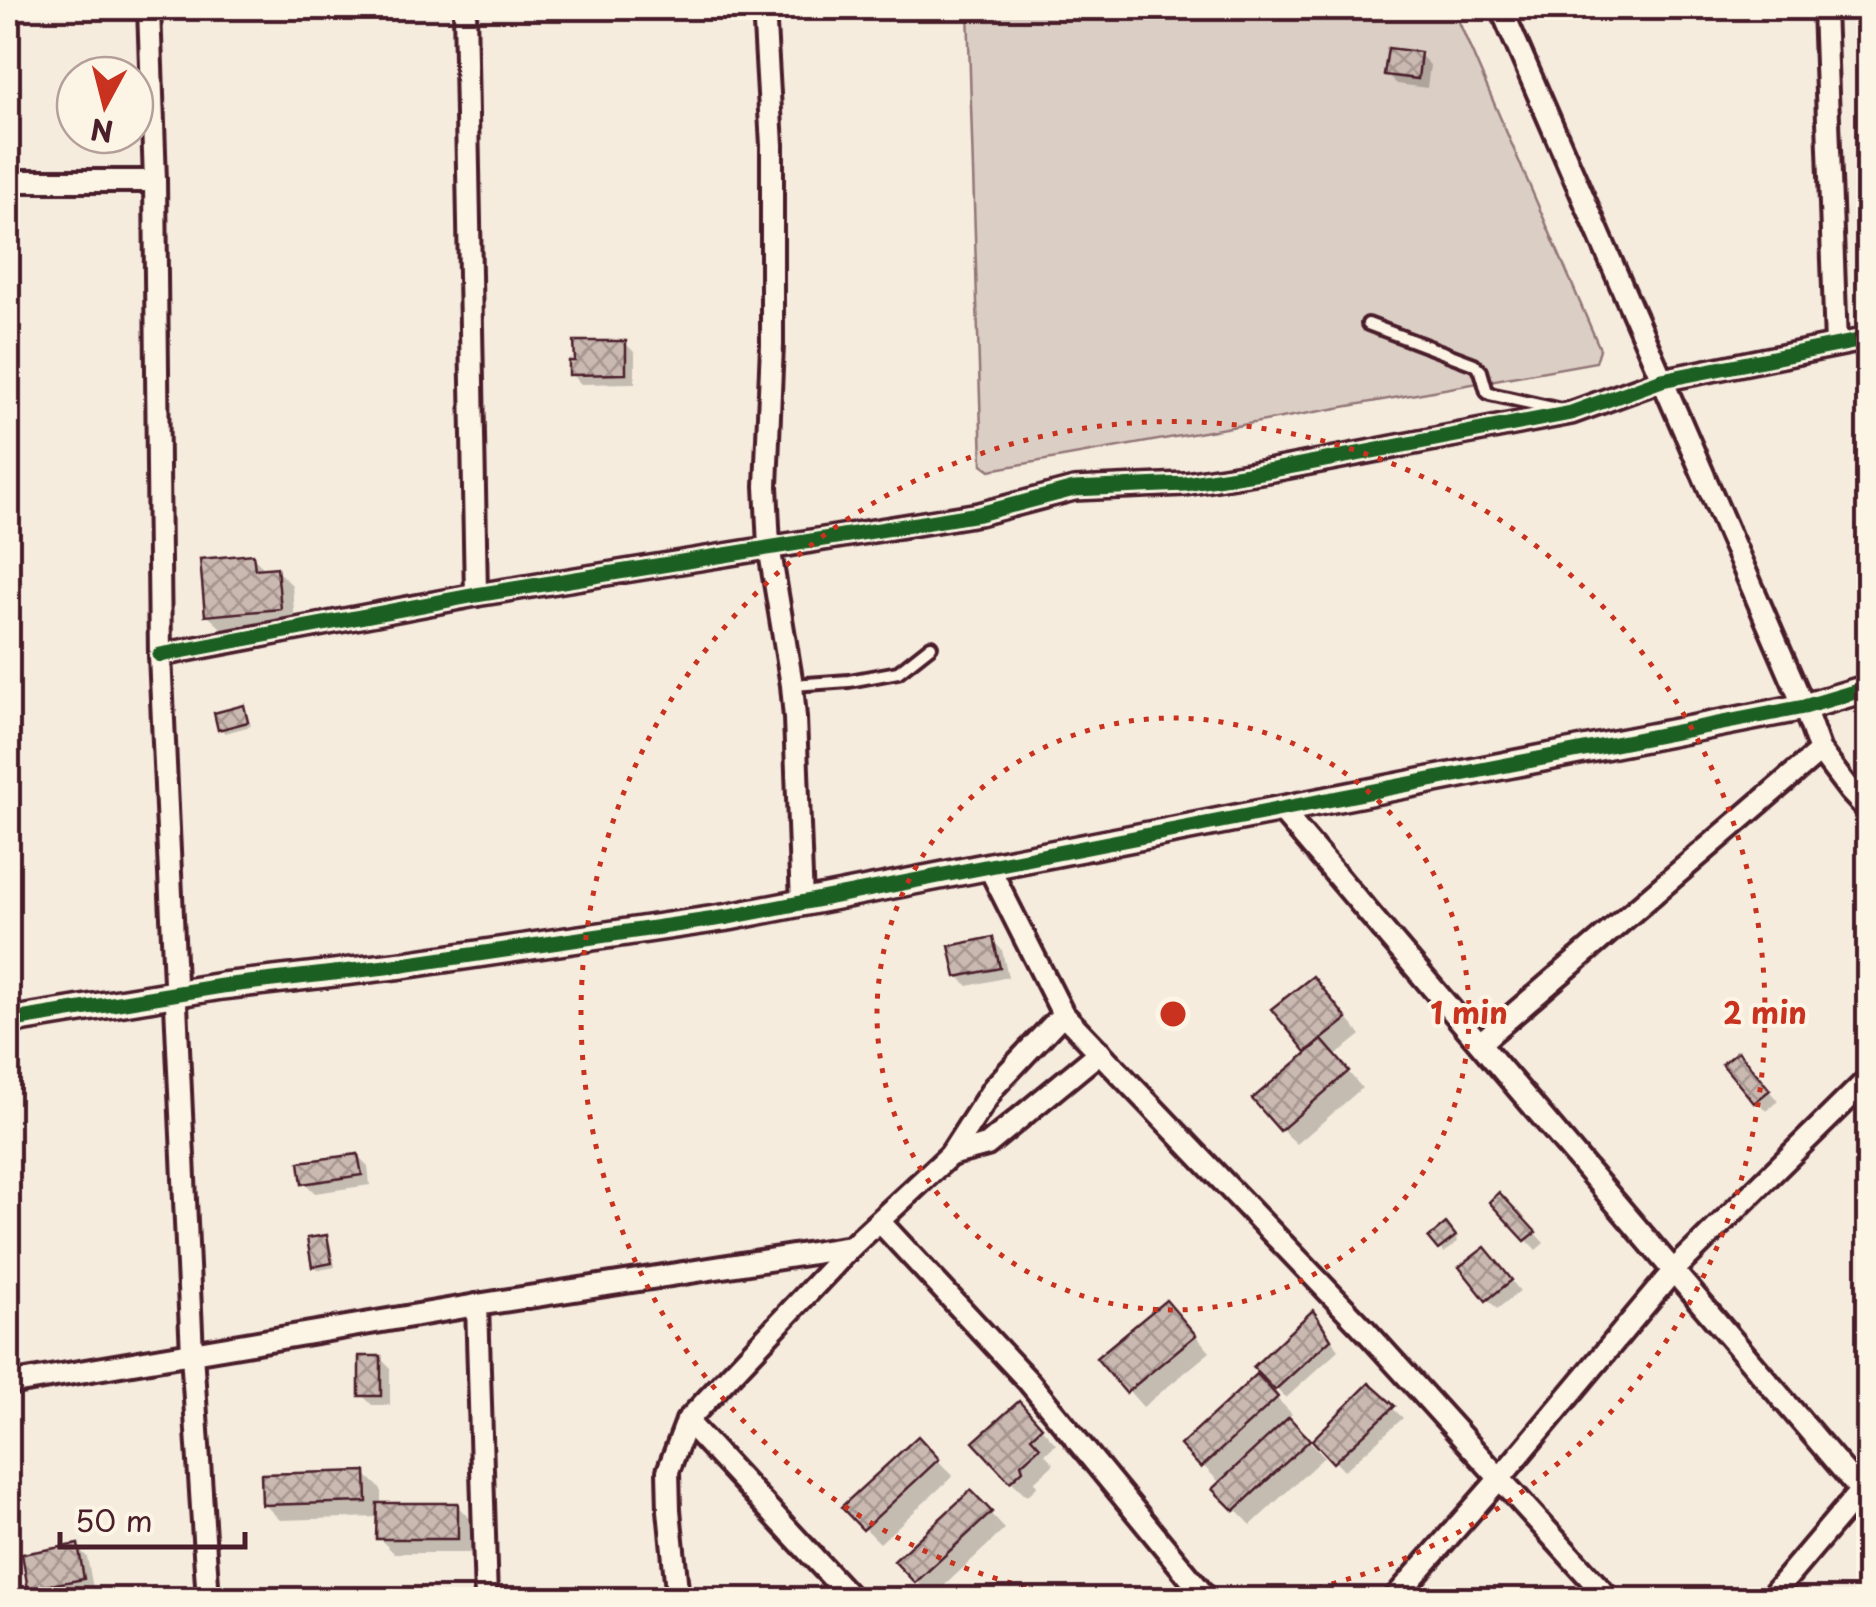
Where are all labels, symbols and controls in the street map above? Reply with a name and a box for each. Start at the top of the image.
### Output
north arrow [55,55,155,155]
text: N [88,109,115,154]
text: 1 min [1430,989,1508,1034]
text: 2 min [1723,989,1807,1034]
centre of rings [1155,996,1191,1032]
scale bar [60,1487,245,1549]
text: 50 m [75,1497,153,1542]

